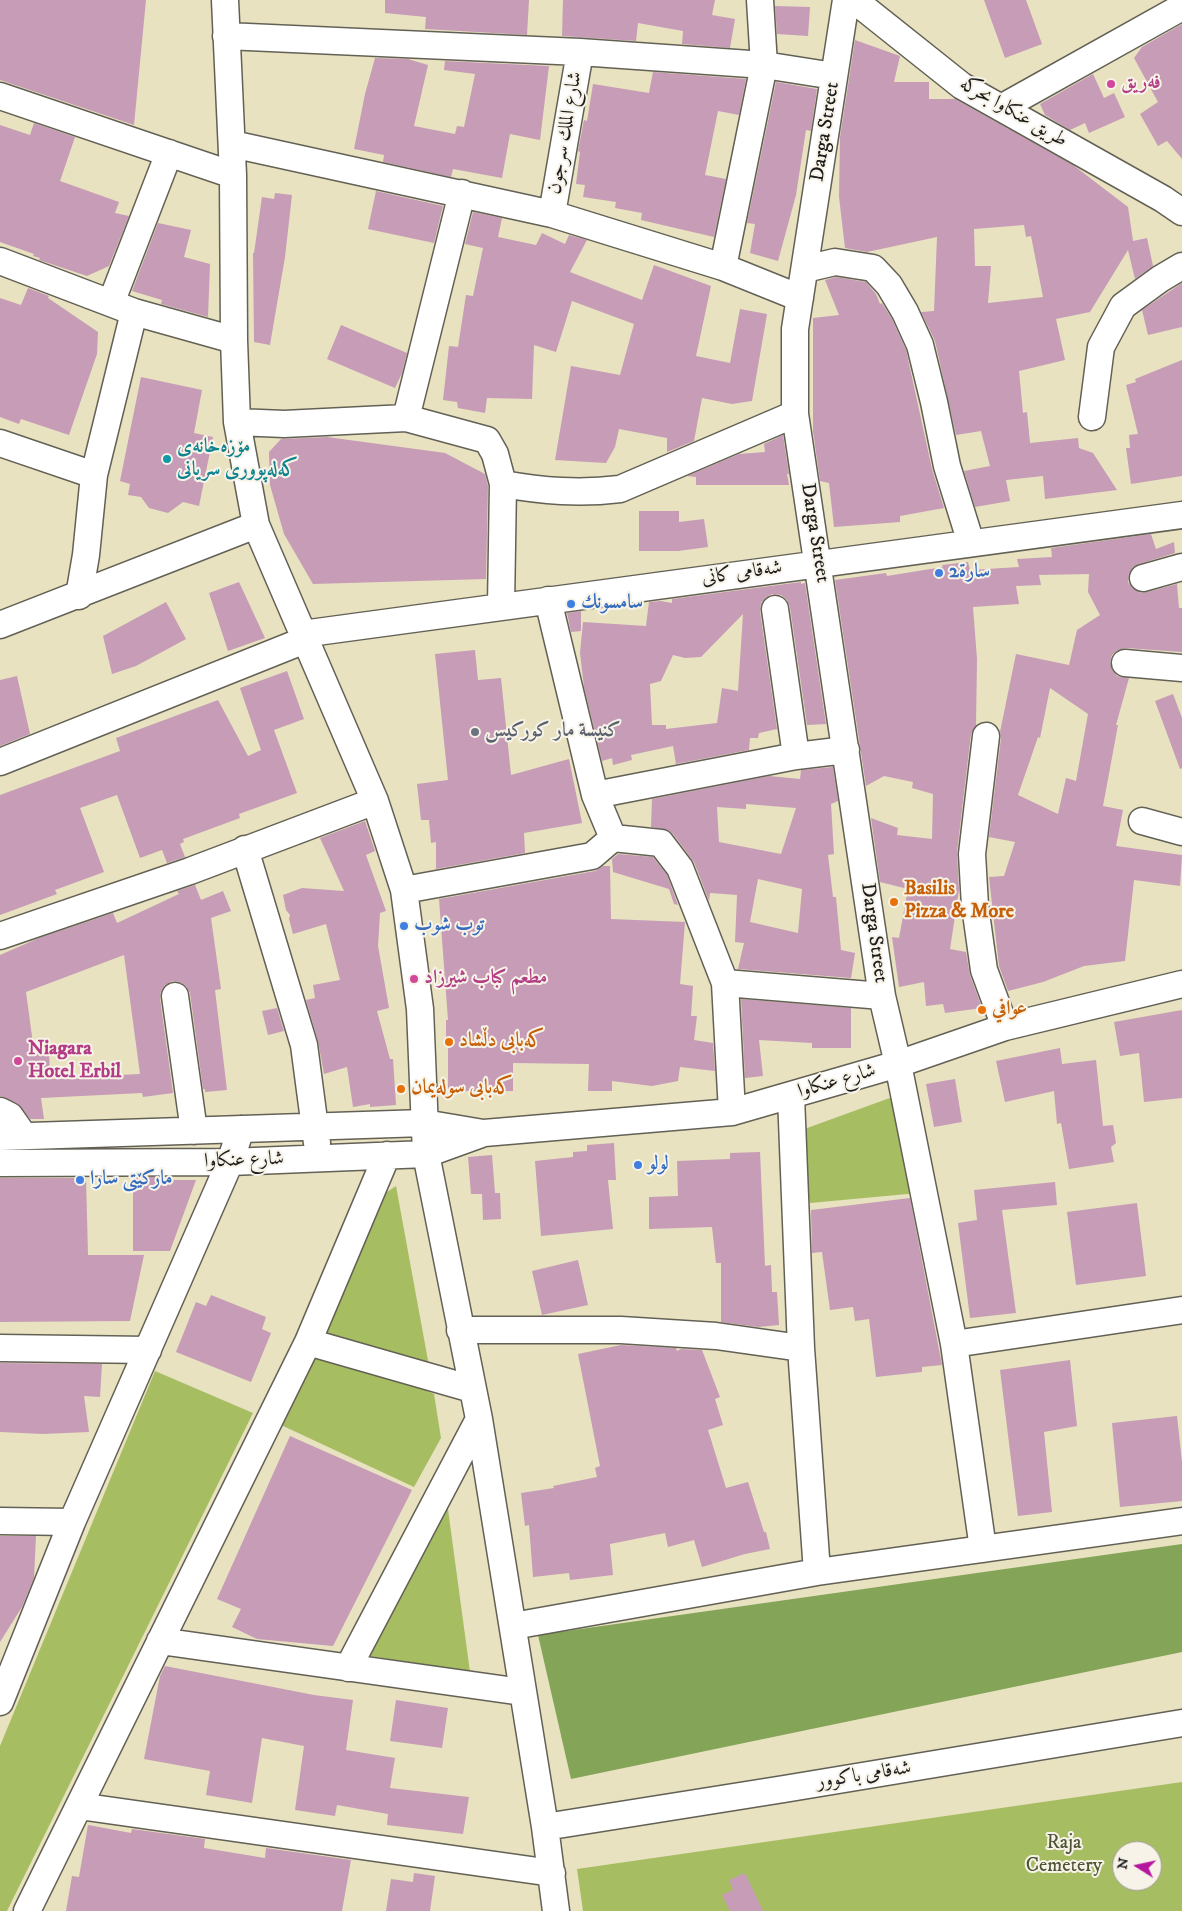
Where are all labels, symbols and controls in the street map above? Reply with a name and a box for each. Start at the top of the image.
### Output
street label: شارع الملك سرجون [543,70,589,196]
place label: فەریق [1121,72,1161,96]
street label: طريق عنكاوا بحركه [955,73,1071,153]
marker: فەریق [1105,78,1117,90]
street label: Darga Street [806,80,846,184]
place label: مۆزەخانەی کەلەپووری سریانی [177,436,298,483]
marker: مۆزەخانەی کەلەپووری سریانی [161,453,173,465]
street label: Darga Street [794,481,834,585]
street label: شەقامی کانی [700,556,784,592]
place label: سارة2 [949,561,990,585]
marker: سارة2 [933,567,945,579]
place label: سامسونك [581,592,643,616]
marker: سامسونك [565,598,577,610]
place label: كنيسة مار كوركيس [485,720,621,744]
marker: كنيسة مار كوركيس [469,726,481,738]
place label: Basilis Pizza & More [904,878,1014,925]
street label: Darga Street [854,881,892,985]
marker: Basilis Pizza & More [888,896,900,908]
place label: توب شوب [414,914,484,938]
marker: توب شوب [398,920,410,932]
place label: مطعم كباب شيرزاد [424,967,547,991]
marker: مطعم كباب شيرزاد [408,973,420,985]
place label: عوافي [992,998,1027,1022]
marker: عوافي [976,1004,988,1016]
place label: کەبابی دڵشاد [459,1030,544,1054]
marker: کەبابی دڵشاد [443,1036,455,1048]
place label: Niagara Hotel Erbil [28,1038,121,1085]
marker: Niagara Hotel Erbil [12,1055,24,1067]
street label: شارع عنكاوا [795,1059,879,1105]
place label: کەبابی سولەیمان [411,1077,512,1101]
marker: کەبابی سولەیمان [395,1083,407,1095]
street label: شارع عنكاوا [204,1148,284,1174]
place label: لولو [648,1153,669,1177]
marker: لولو [632,1159,644,1171]
place label: مارکێتی سارا [90,1168,173,1192]
marker: مارکێتی سارا [74,1174,86,1186]
street label: شەقامی باکوور [815,1757,913,1795]
park label: Raja Cemetery [1026,1832,1102,1879]
north arrow [1112,1841,1162,1891]
text: N [1113,1856,1133,1871]

